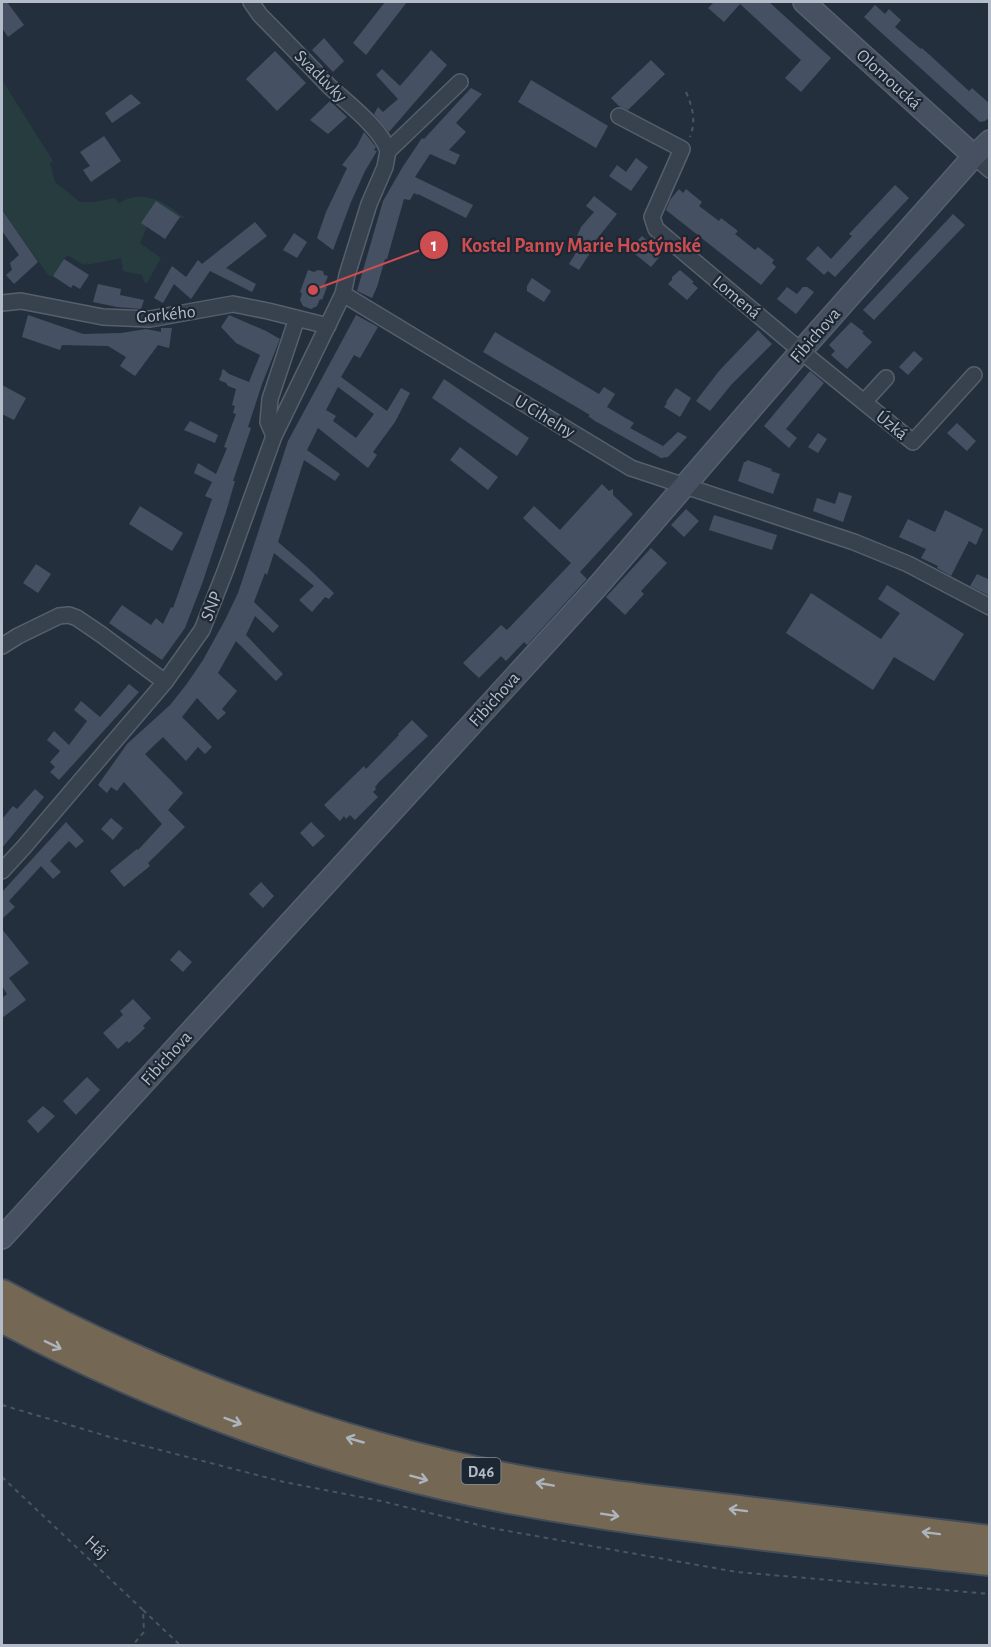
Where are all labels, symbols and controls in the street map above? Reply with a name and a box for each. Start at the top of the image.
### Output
street label: Olomoucká [853,46,924,113]
street label: Svadůvky [291,47,350,106]
callout: Kostel Panny Marie Hostýnské [419,226,713,264]
text: Kostel Panny Marie Hostýnské [461,236,701,256]
text: 1 [431,237,437,255]
street label: Lomená [709,273,764,323]
street label: Gorkého [136,303,197,327]
street label: Fibichova [787,305,844,367]
street label: U Cihelny [511,392,578,442]
street label: Úzká [872,405,912,444]
street label: SNP [198,589,226,624]
street label: Fibichova [466,669,524,730]
street label: Fibichova [138,1028,196,1089]
one-way arrow [44,1340,62,1351]
one-way arrow [223,1417,241,1428]
one-way arrow [346,1433,365,1445]
road number: D46 [462,1458,500,1484]
one-way arrow [409,1473,428,1485]
one-way arrow [535,1478,555,1489]
one-way arrow [728,1504,748,1515]
one-way arrow [600,1510,620,1521]
one-way arrow [922,1527,942,1538]
street label: Háj [81,1533,112,1563]

